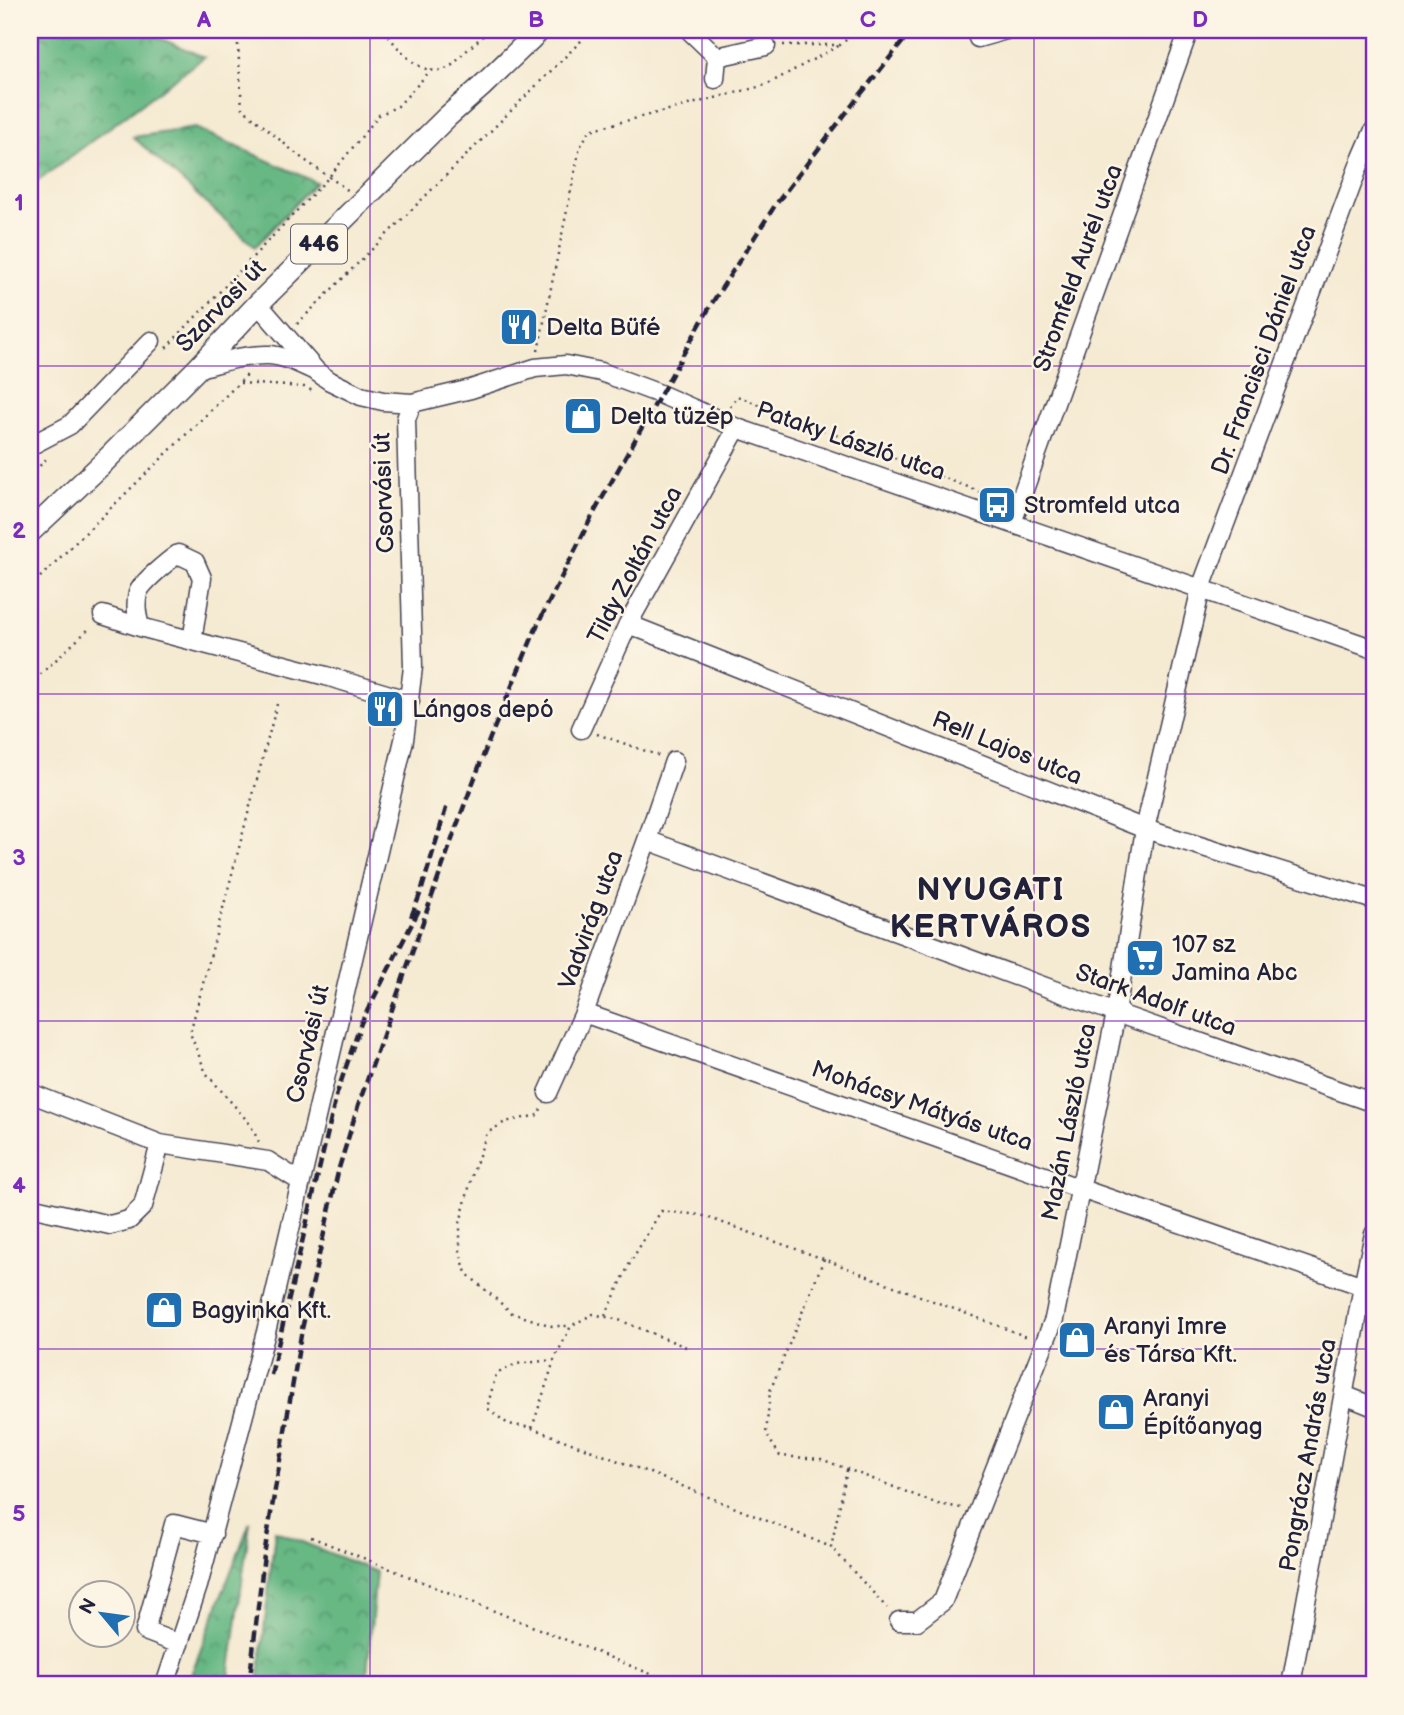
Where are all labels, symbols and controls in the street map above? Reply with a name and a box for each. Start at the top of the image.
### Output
text: A [196,6,212,34]
text: B [528,6,544,34]
text: C [860,6,876,34]
text: D [1192,6,1208,34]
street label: Stromfeld Aurél utca [1027,160,1129,376]
text: 1 [14,189,24,217]
street label: Dr. Francisci Dániel utca [1205,221,1323,479]
road number: 446 [291,224,347,264]
street label: Szarvasi út [170,253,273,358]
restaurant icon: Delta Büfé [498,306,540,348]
place label: Delta Büfé [546,313,660,342]
shop icon: Delta tüzép [562,395,604,437]
street label: Pataky László utca [753,395,949,487]
place label: Delta tüzép [610,402,734,431]
street label: Csorvási út [367,432,401,554]
street label: Tildy Zoltán utca [581,481,689,649]
bus stop icon: Stromfeld utca [976,484,1018,526]
place label: Stromfeld utca [1024,491,1180,520]
text: 2 [12,517,26,545]
restaurant icon: Lángos depó [364,688,406,730]
place label: Lángos depó [412,695,554,724]
street label: Rell Lajos utca [928,705,1086,791]
text: 3 [12,844,26,872]
street label: Vadvirág utca [552,846,630,994]
district label: NYUGATI KERTVÁROS [890,871,1092,947]
place label: 107 sz Jamina Abc [1172,930,1298,987]
supermarket icon: 107 sz Jamina Abc [1124,937,1166,979]
street label: Stark Adolf utca [1072,958,1240,1042]
street label: Csorvási út [280,981,336,1106]
street label: Mazán László utca [1036,1021,1102,1223]
street label: Mohácsy Mátyás utca [808,1055,1036,1157]
text: 4 [12,1172,26,1200]
shop icon: Bagyinka Kft. [143,1289,185,1331]
place label: Bagyinka Kft. [191,1296,331,1325]
place label: Aranyi Imre és Társa Kft. [1104,1312,1237,1369]
shop icon: Aranyi Imre és Társa Kft. [1056,1319,1098,1361]
street label: Pongrácz András utca [1273,1336,1343,1574]
place label: Aranyi Építőanyag [1143,1384,1263,1441]
shop icon: Aranyi Építőanyag [1095,1391,1137,1433]
text: 5 [12,1500,26,1528]
north arrow [66,1578,136,1648]
text: N [75,1595,102,1618]

